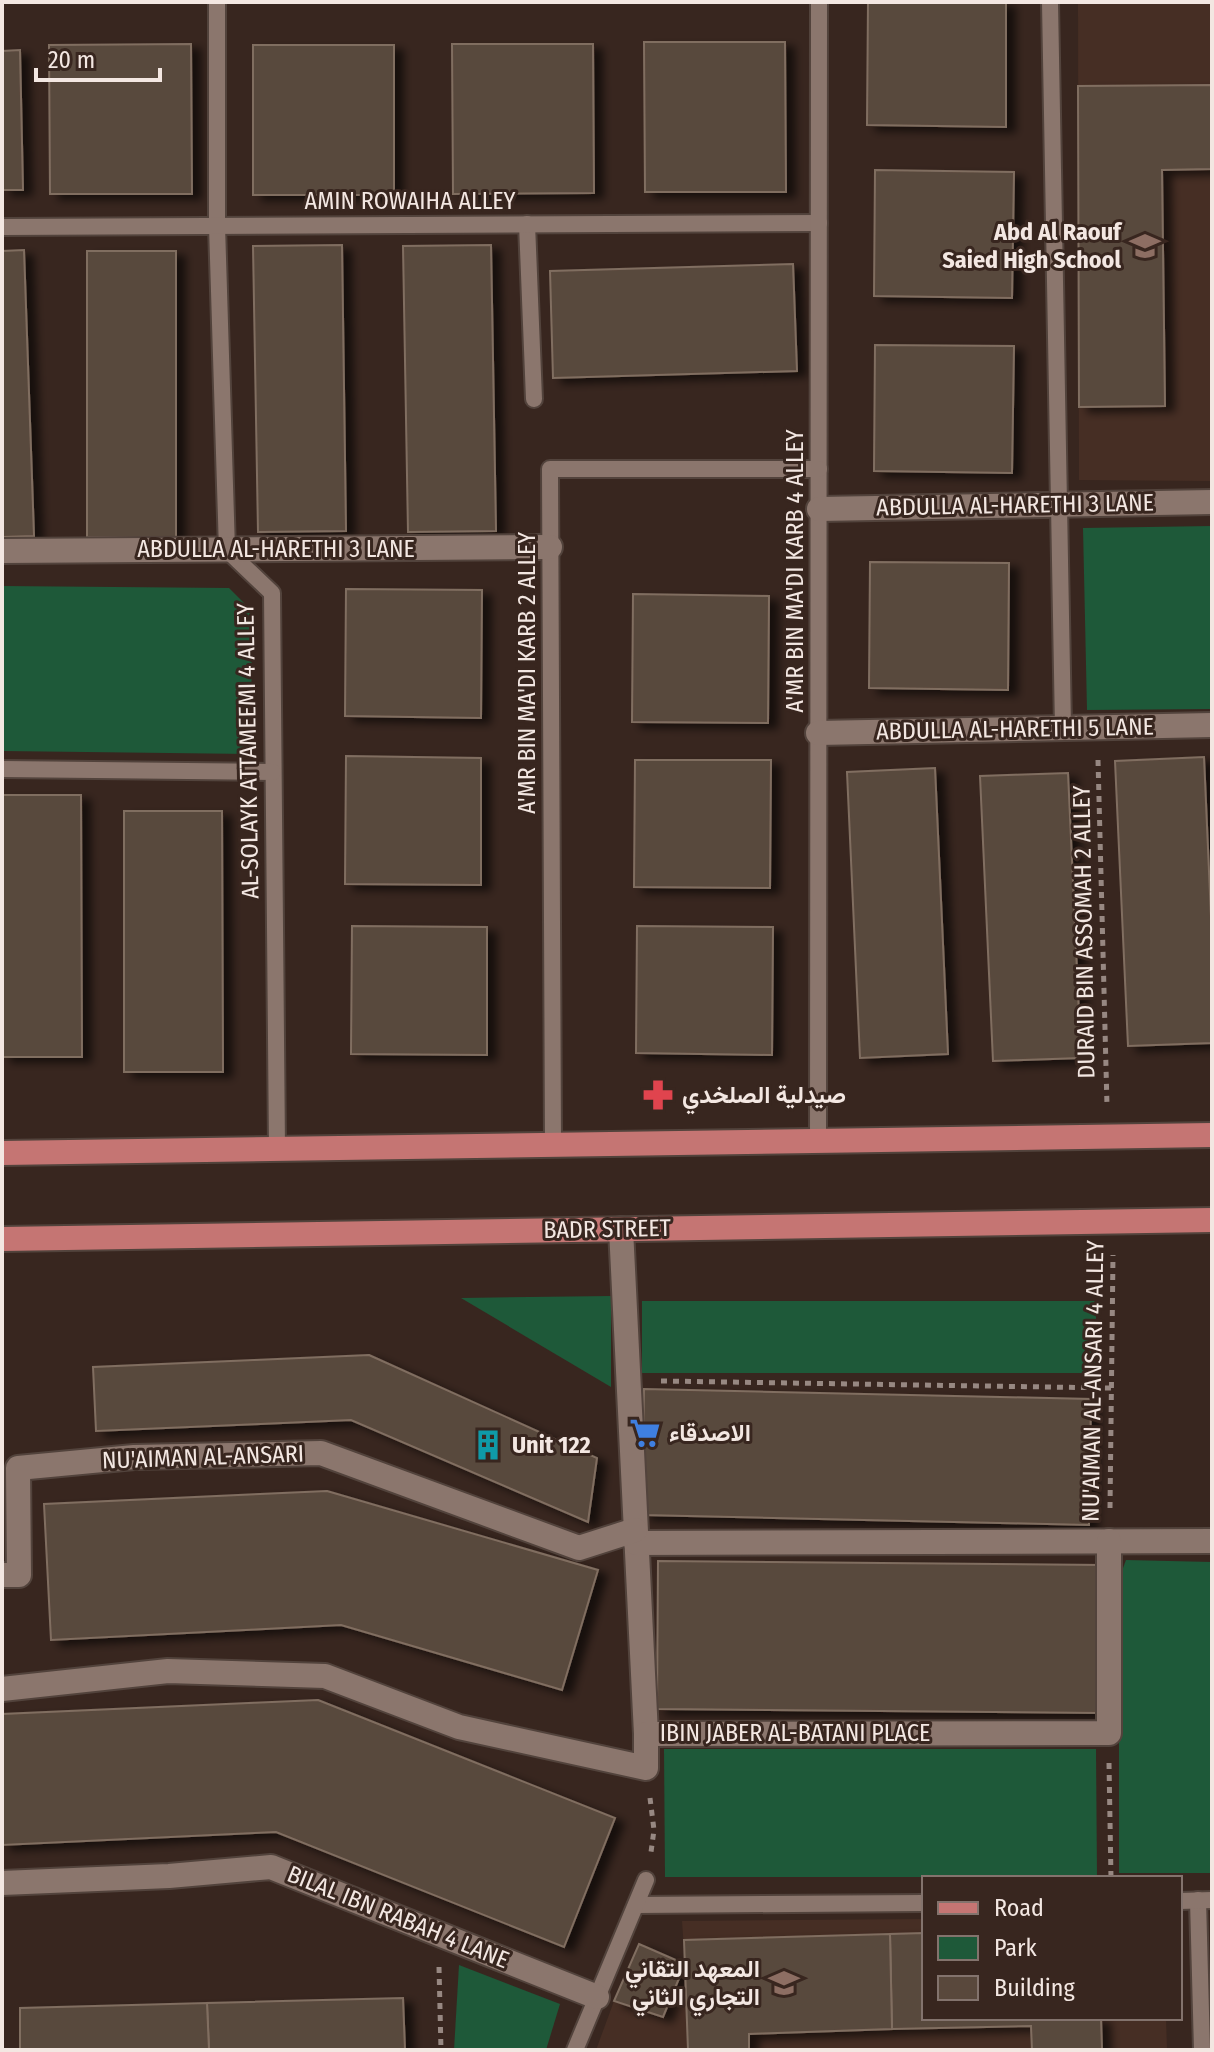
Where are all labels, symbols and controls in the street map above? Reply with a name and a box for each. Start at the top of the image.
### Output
scale bar [36,32,160,82]
text: 20 m [48,46,95,74]
street label: AMIN ROWAIHA ALLEY [305,187,515,215]
place label: Abd Al Raouf Saied High School [942,218,1123,274]
school or university icon: Abd Al Raouf Saied High School [1128,229,1162,263]
street label: A'MR BIN MA'DI KARB 4 ALLEY [781,429,809,713]
street label: ABDULLA AL-HARETHI 3 LANE [876,489,1154,521]
street label: A'MR BIN MA'DI KARB 2 ALLEY [513,532,541,814]
street label: ABDULLA AL-HARETHI 3 LANE [137,535,415,563]
street label: AL-SOLAYK ATTAMEEMI 4 ALLEY [231,603,265,899]
street label: ABDULLA AL-HARETHI 5 LANE [876,713,1154,745]
street label: DURAID BIN ASSOMAH 2 ALLEY [1067,785,1101,1079]
pharmacy icon: صيدلية الصلخدي [641,1078,675,1112]
place label: صيدلية الصلخدي [682,1081,846,1115]
street label: BADR STREET [543,1214,671,1244]
street label: NU'AIMAN AL-ANSARI 4 ALLEY [1077,1240,1109,1522]
supermarket icon: الاصدقاء [628,1416,662,1450]
place label: الاصدقاء [669,1419,751,1447]
building icon: Unit 122 [471,1428,505,1462]
place label: Unit 122 [512,1431,591,1459]
street label: NU'AIMAN AL-ANSARI [102,1439,304,1475]
street label: IBIN JABER AL-BATANI PLACE [660,1719,930,1747]
street label: BILAL IBN RABAH 4 LANE [283,1860,513,1974]
legend [922,1876,1182,2020]
text: Road [994,1894,1044,1922]
text: Park [994,1934,1037,1962]
place label: المعهد التقاني التجاري الثاني [625,1955,760,2017]
school or university icon: المعهد التقاني التجاري الثاني [767,1966,801,2000]
text: Building [994,1974,1076,2002]

